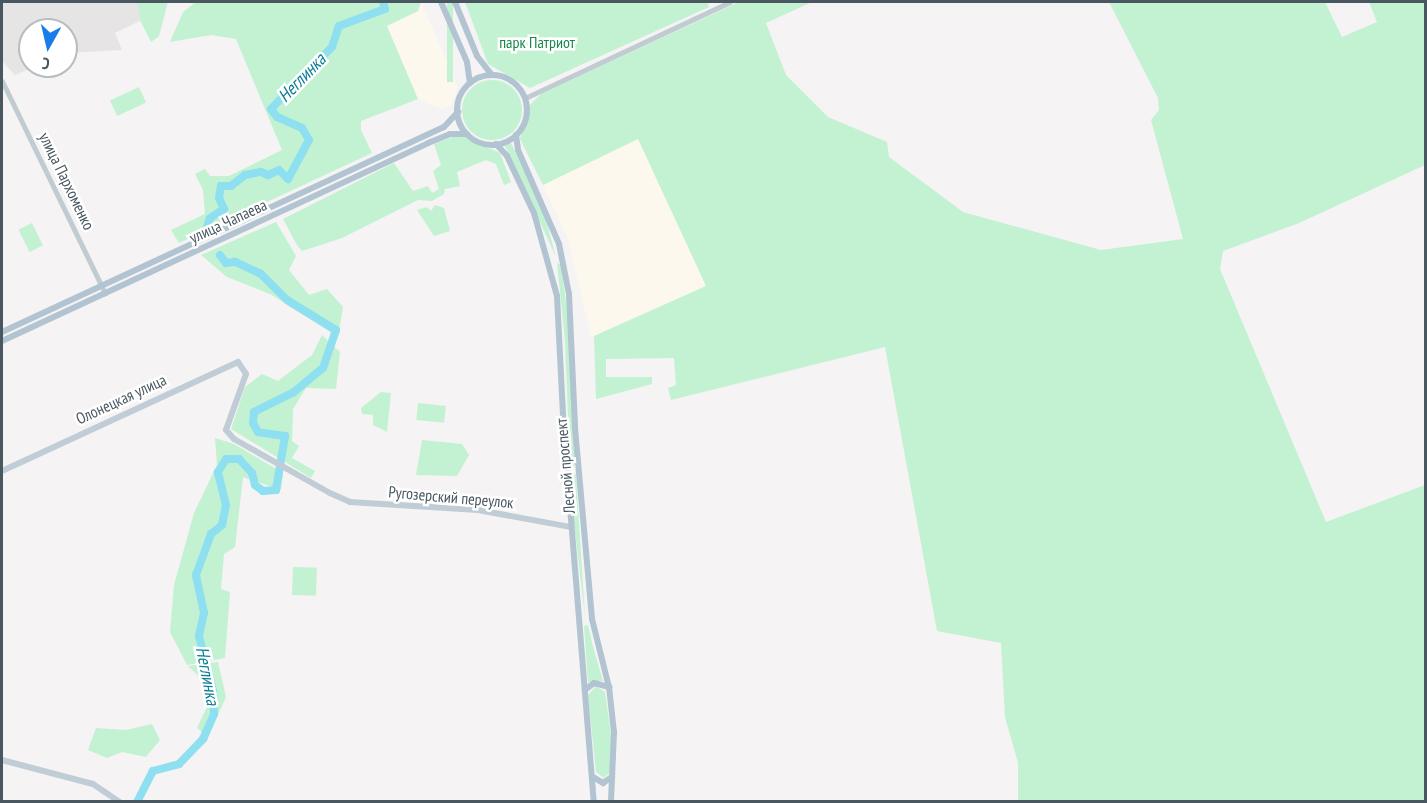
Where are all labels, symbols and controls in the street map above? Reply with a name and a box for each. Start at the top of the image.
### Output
north arrow [18,18,78,78]
park label: парк Патриот [499,32,575,52]
water label: Неглинка [274,49,330,107]
text: С [41,53,51,74]
street label: улица Пархоменко [35,129,99,233]
street label: улица Чапаева [186,195,270,247]
street label: Олонецкая улица [73,370,169,428]
street label: Лесной проспект [551,417,579,515]
street label: Ругозерский переулок [388,482,514,512]
water label: Неглинка [191,645,223,707]

